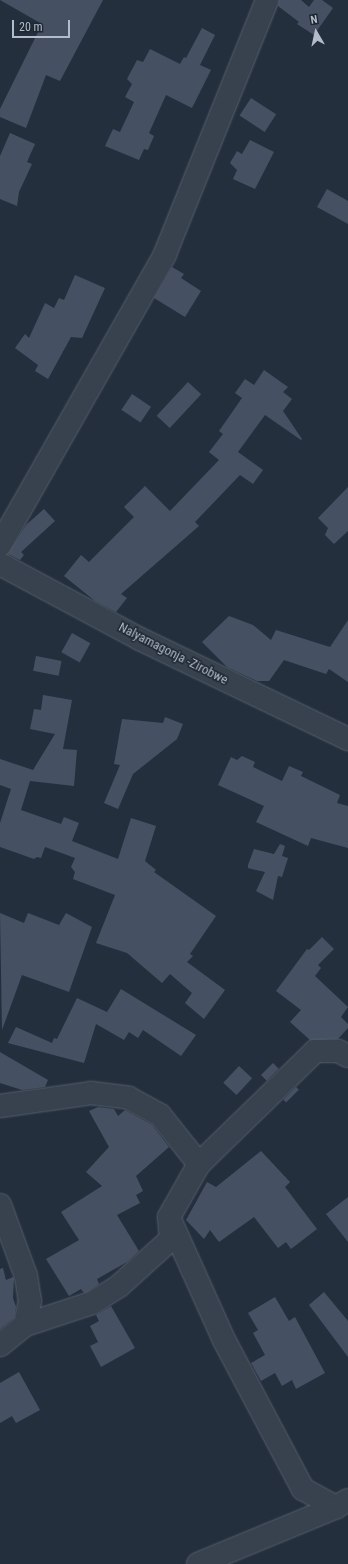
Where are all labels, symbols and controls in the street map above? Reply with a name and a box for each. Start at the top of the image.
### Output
scale bar [14,12,72,38]
north arrow [296,12,336,52]
text: N [310,13,318,27]
text: 20 m [19,20,43,34]
street label: Nalyamagonja -Zirobwe [116,620,230,688]

